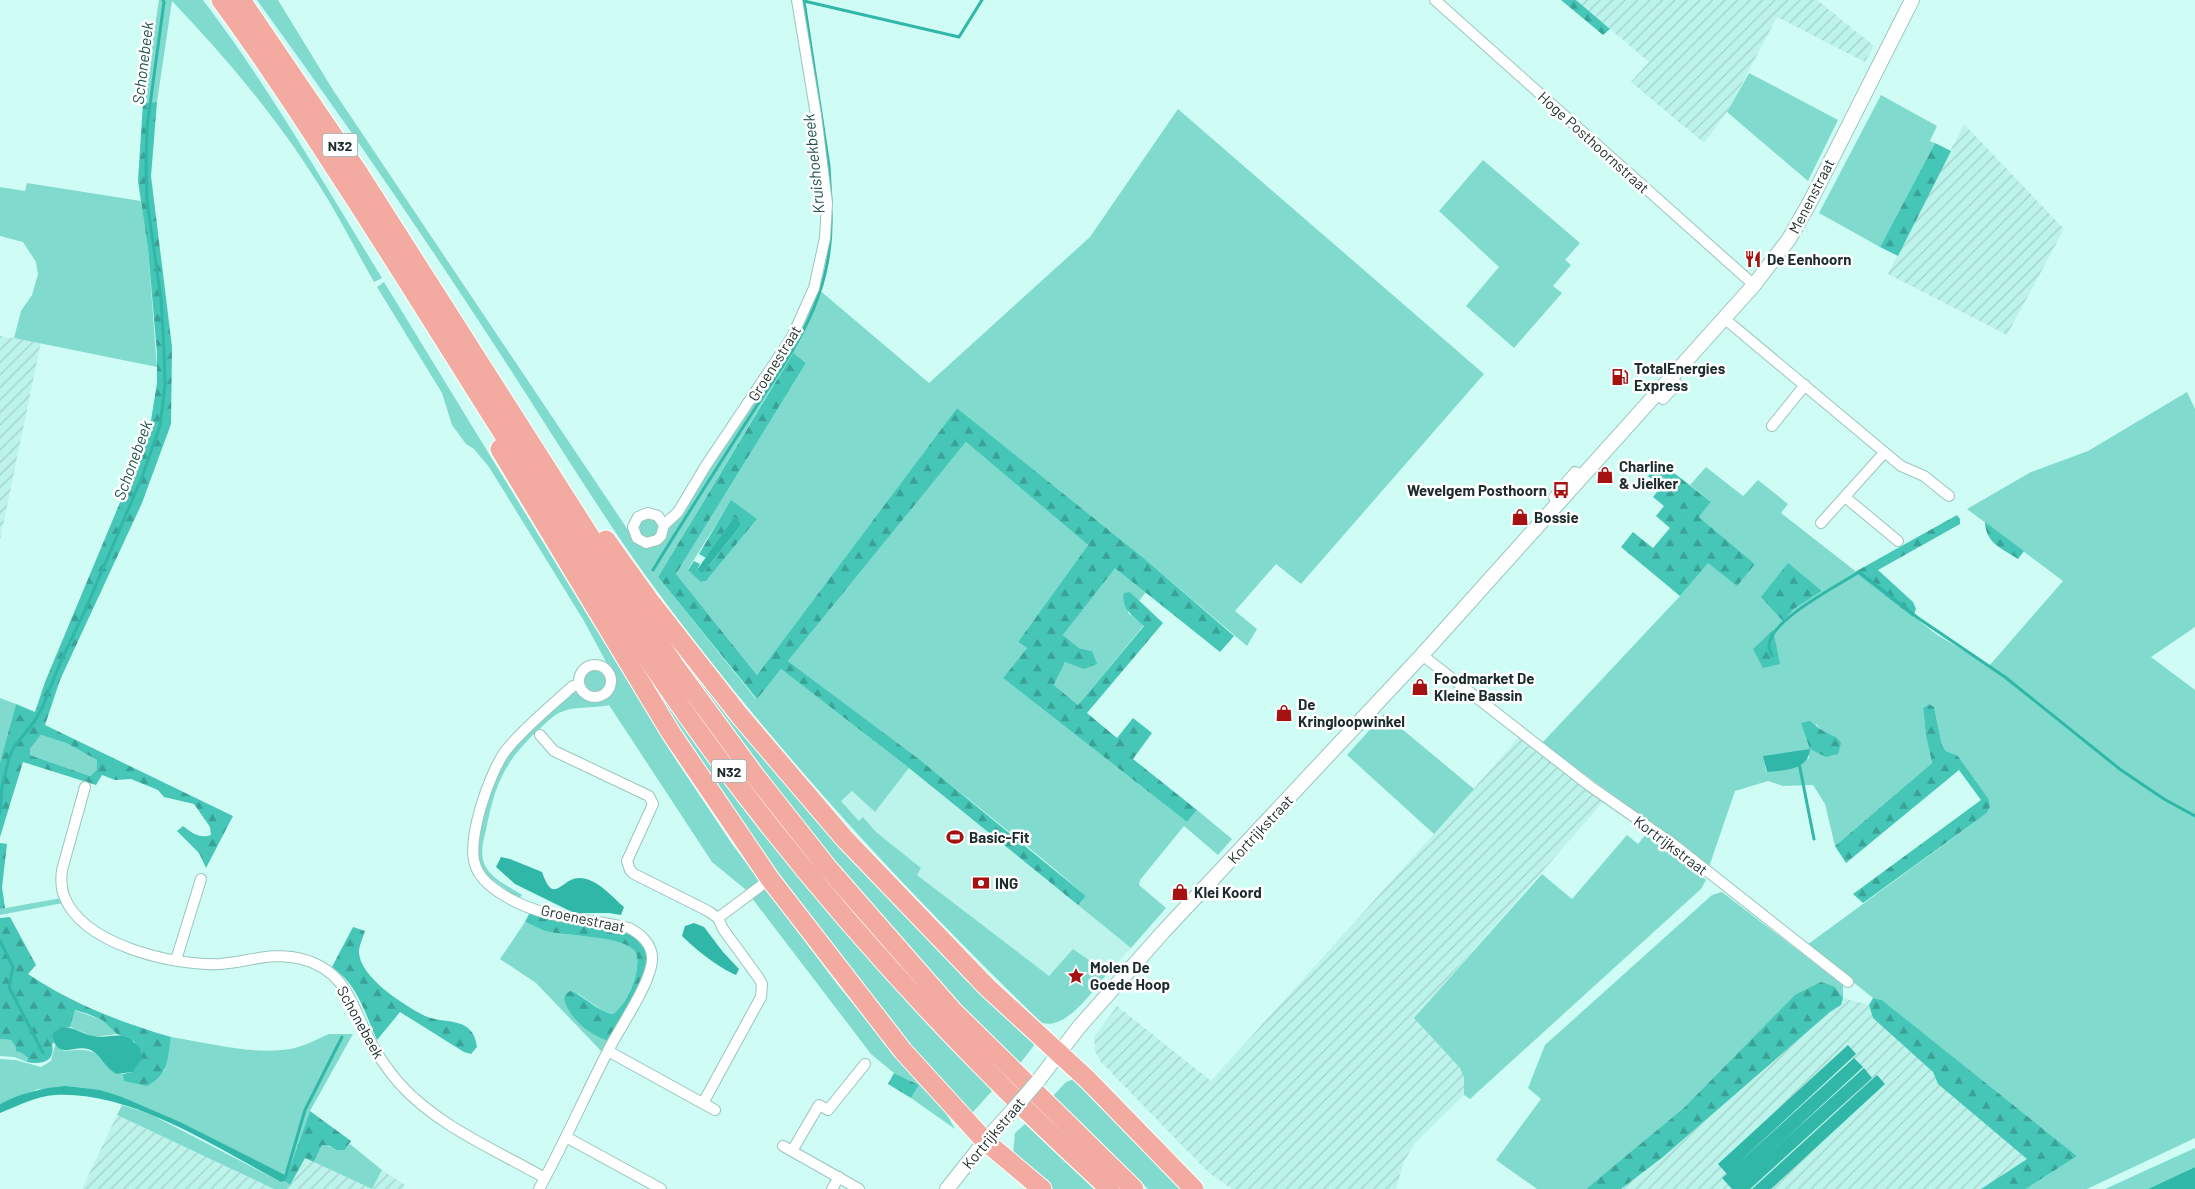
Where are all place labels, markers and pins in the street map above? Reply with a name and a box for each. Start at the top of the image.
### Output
restaurant icon: De Eenhoorn [1743,249,1763,269]
place label: De Eenhoorn [1767,250,1851,268]
place label: TotalEnergies Express [1634,359,1726,394]
fuel station icon: TotalEnergies Express [1610,367,1630,387]
place label: Charline & Jielker [1619,457,1679,492]
shop icon: Charline & Jielker [1595,465,1615,485]
bus stop icon: Wevelgem Posthoorn [1551,480,1571,500]
place label: Wevelgem Posthoorn [1407,481,1547,499]
shop icon: Bossie [1510,507,1530,527]
place label: Bossie [1534,508,1579,526]
place label: Foodmarket De Kleine Bassin [1434,669,1534,704]
shop icon: Foodmarket De Kleine Bassin [1410,677,1430,697]
place label: De Kringloopwinkel [1298,695,1405,730]
shop icon: De Kringloopwinkel [1274,703,1294,723]
sports icon: Basic-Fit [945,827,965,847]
place label: Basic-Fit [969,828,1030,846]
bank icon: ING [971,873,991,893]
place label: ING [995,874,1018,892]
shop icon: Klei Koord [1170,882,1190,902]
place label: Klei Koord [1194,883,1262,901]
place label: Molen De Goede Hoop [1090,958,1170,993]
place icon: Molen De Goede Hoop [1066,966,1086,986]

